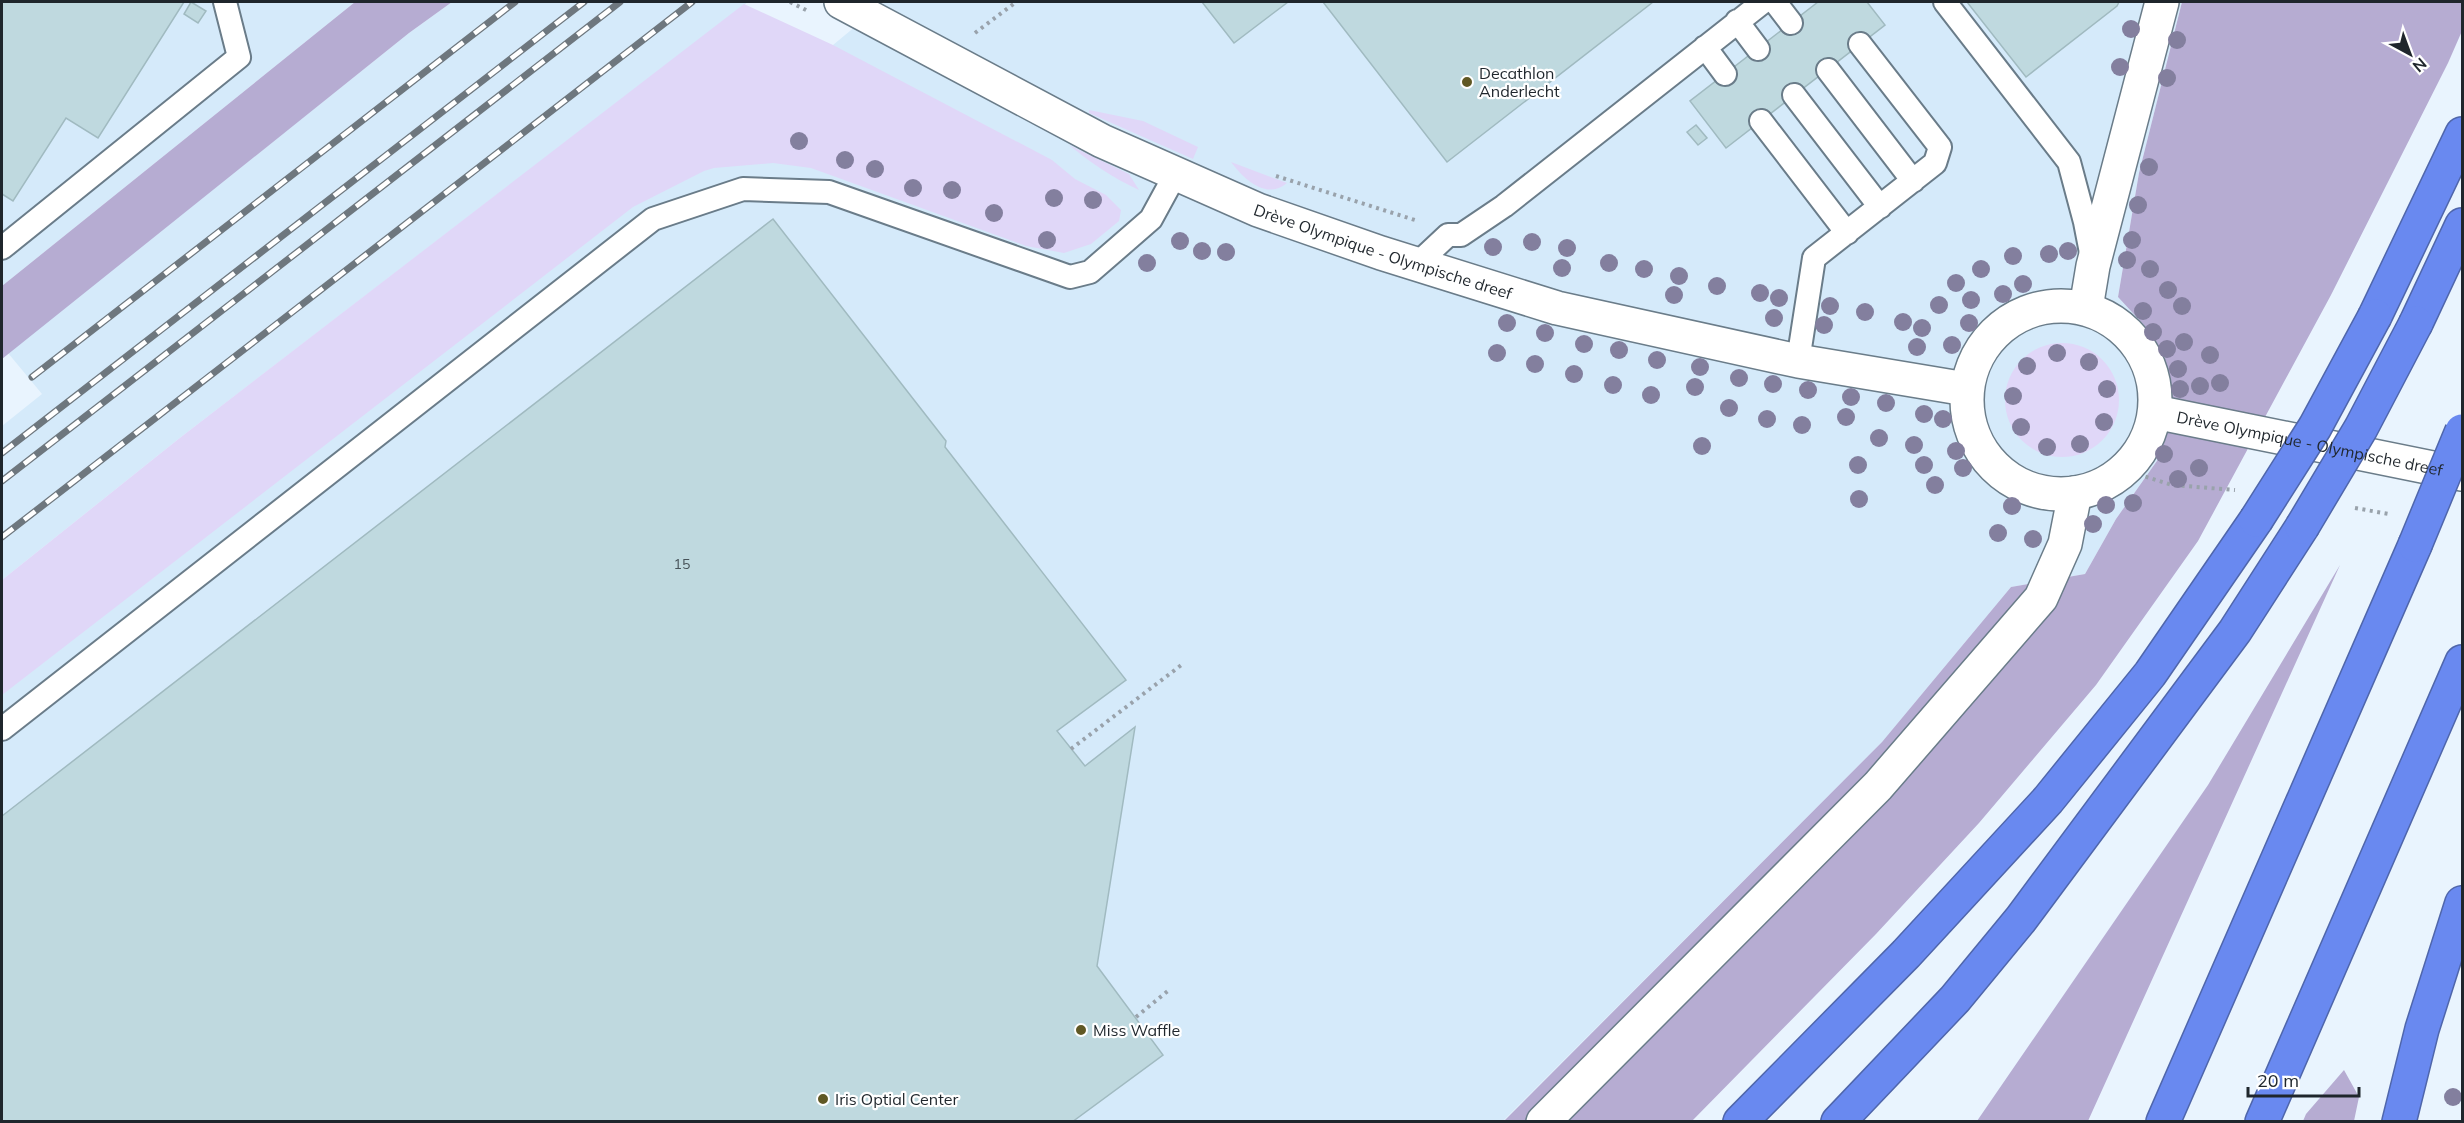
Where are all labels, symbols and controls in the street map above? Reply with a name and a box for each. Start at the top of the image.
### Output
north arrow [2380,24,2440,84]
text: N [2409,54,2431,77]
place label: Decathlon Anderlecht [1479,63,1560,101]
marker: Decathlon Anderlecht [1460,75,1474,89]
street label: Drève Olympique - Olympische dreef [1251,199,1515,304]
street label: Drève Olympique - Olympische dreef [2175,407,2445,480]
house number: 15 [674,555,690,573]
place label: Miss Waffle [1093,1020,1180,1040]
marker: Miss Waffle [1074,1023,1088,1037]
scale bar [2248,1060,2359,1098]
text: 20 m [2257,1069,2299,1092]
place label: Iris Optial Center [835,1089,958,1109]
marker: Iris Optial Center [816,1092,830,1106]

